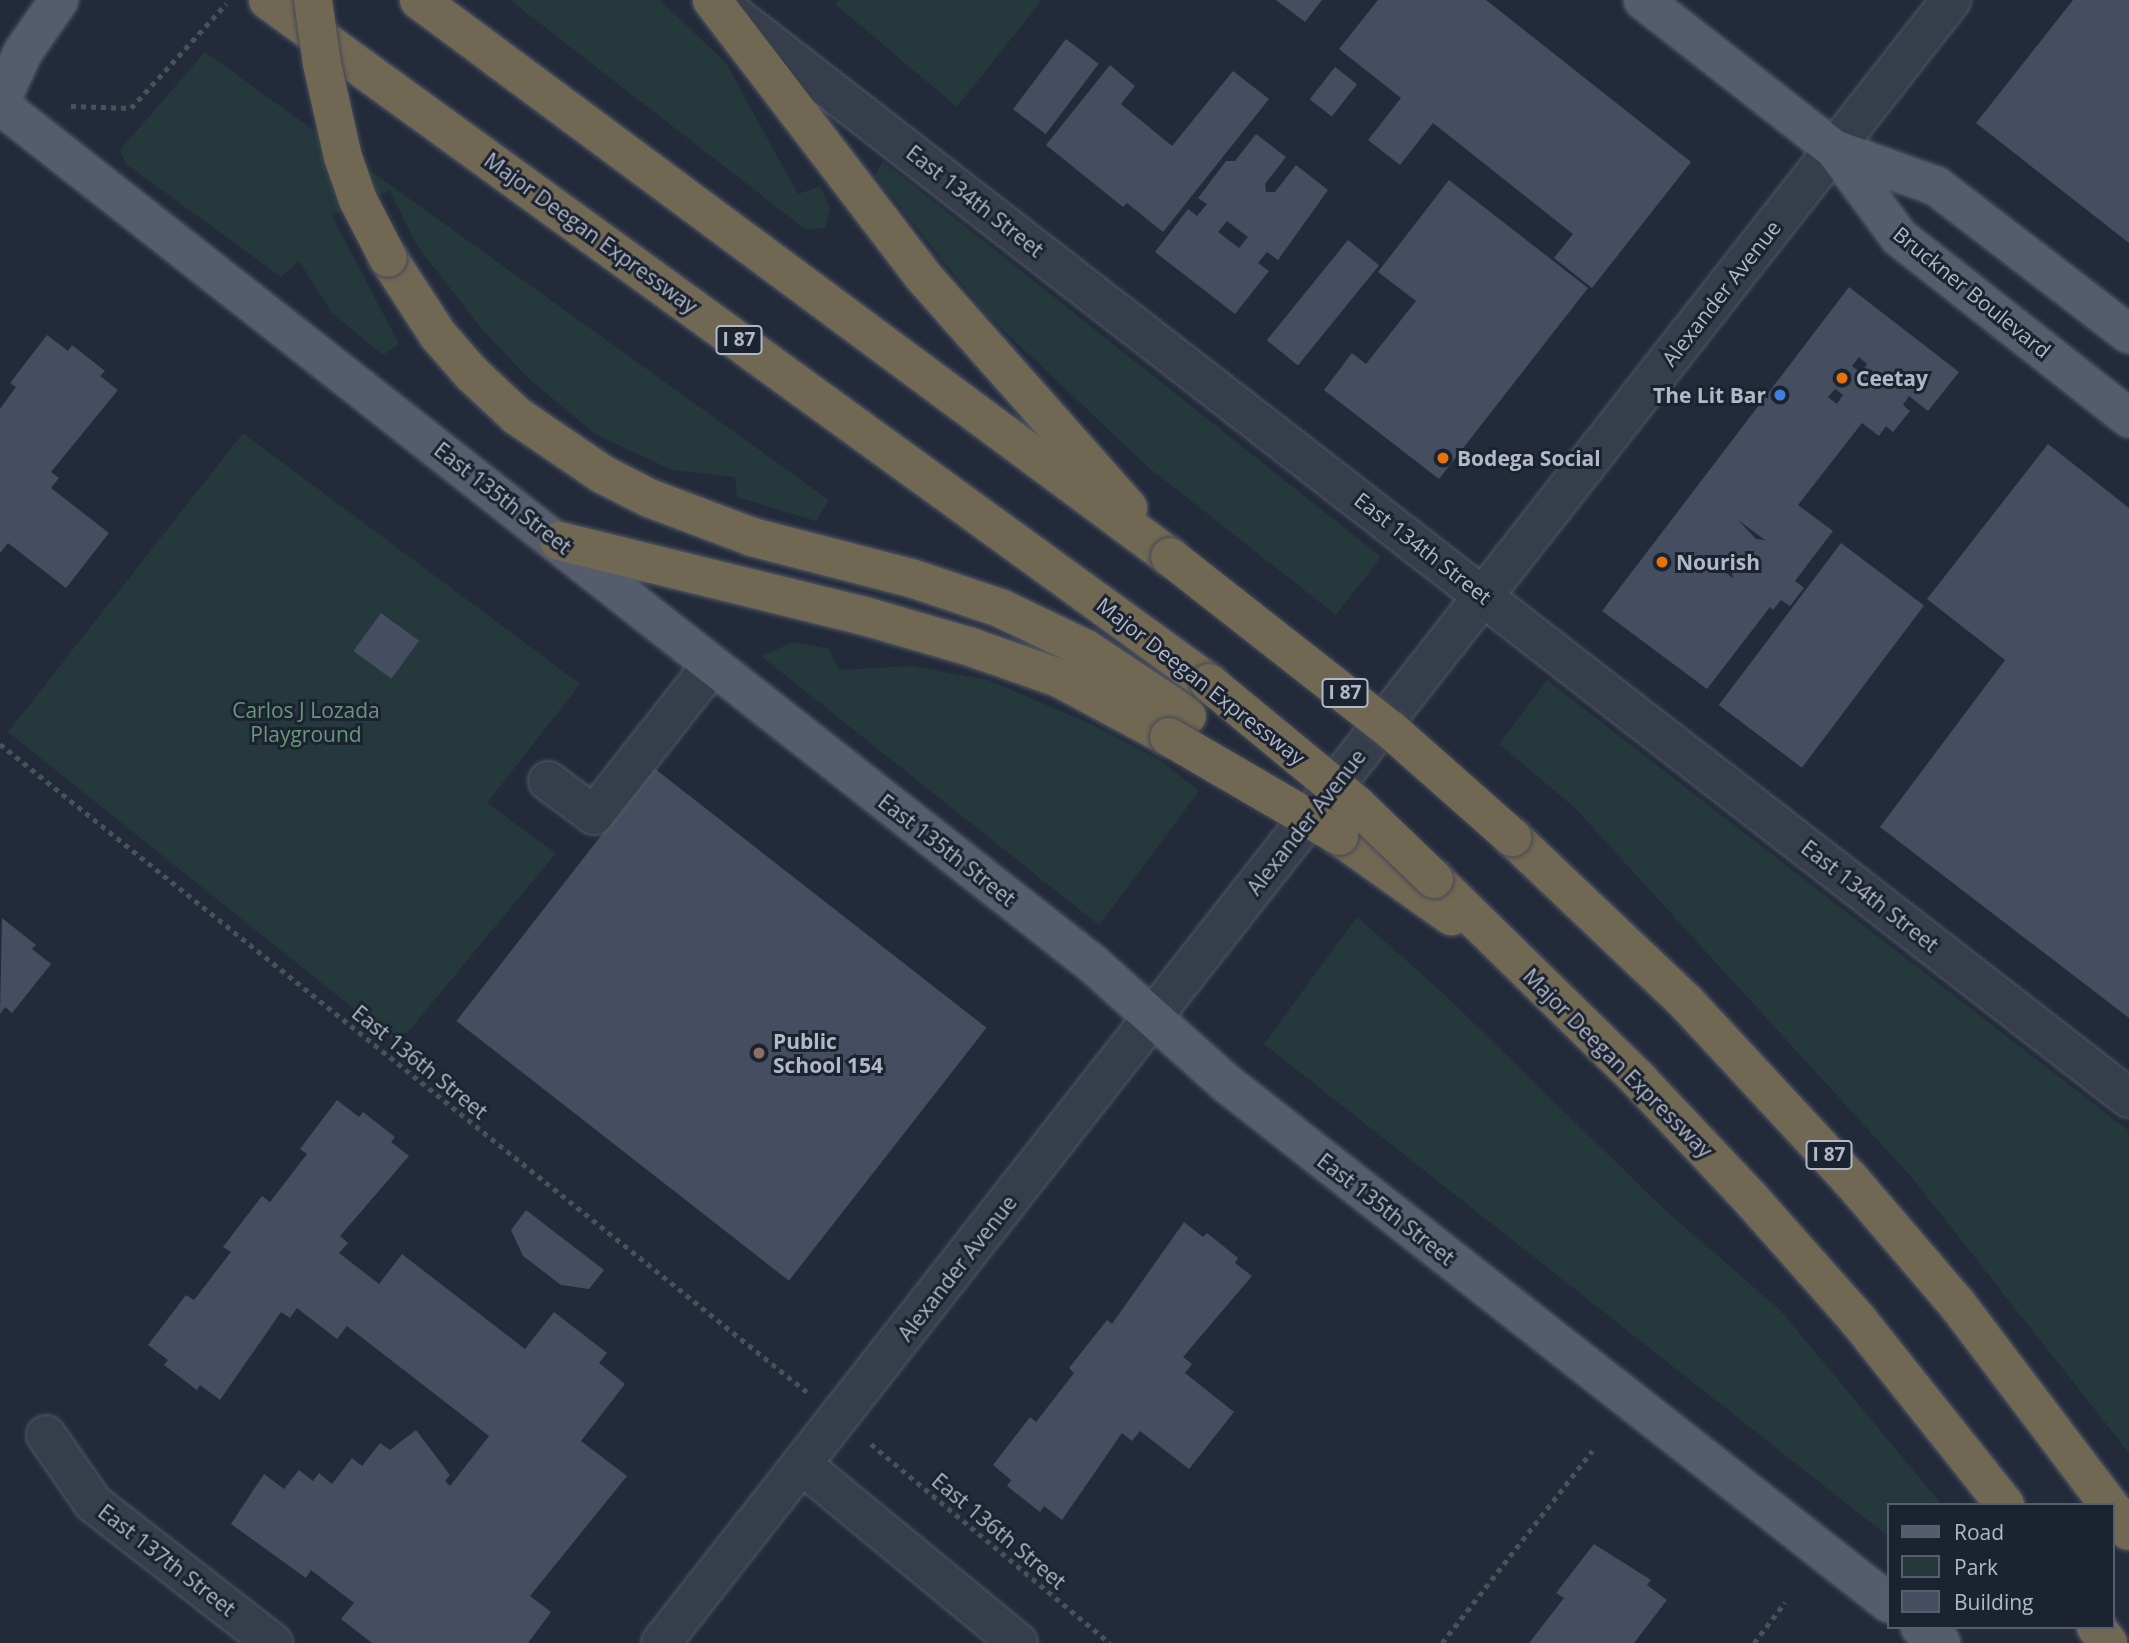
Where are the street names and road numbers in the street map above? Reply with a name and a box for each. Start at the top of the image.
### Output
street label: East 134th Street [902,140,1048,262]
street label: Major Deegan Expressway [480,147,702,319]
street label: Alexander Avenue [1656,215,1786,371]
street label: Bruckner Boulevard [1888,221,2056,363]
road number: I 87 [714,324,764,356]
street label: East 135th Street [430,437,576,559]
street label: East 134th Street [1350,487,1496,609]
street label: Major Deegan Expressway [1092,592,1310,770]
road number: I 87 [1320,678,1370,708]
street label: Alexander Avenue [1241,744,1371,900]
street label: East 135th Street [874,789,1020,911]
street label: East 134th Street [1797,835,1943,957]
street label: Major Deegan Expressway [1518,963,1718,1163]
street label: East 136th Street [347,1000,493,1124]
road number: I 87 [1804,1140,1854,1170]
street label: East 135th Street [1313,1148,1459,1270]
street label: Alexander Avenue [892,1190,1022,1346]
street label: East 136th Street [927,1468,1071,1594]
street label: East 137th Street [94,1499,240,1621]

